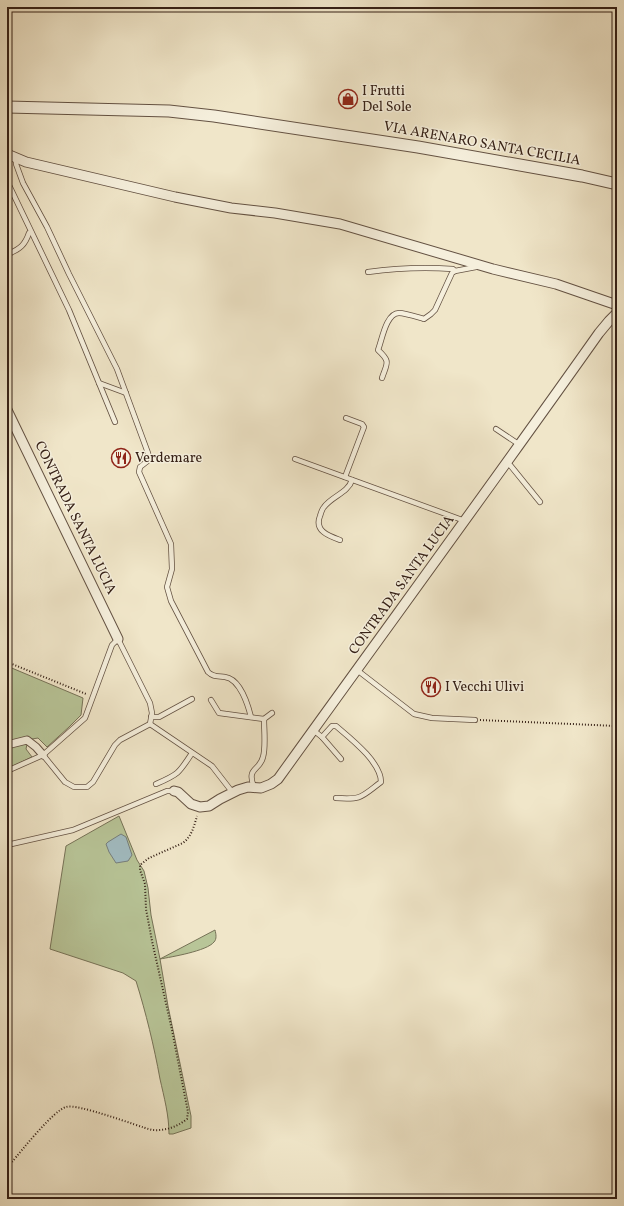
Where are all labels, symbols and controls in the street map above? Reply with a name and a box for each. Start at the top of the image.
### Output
place label: I Frutti Del Sole [362,82,412,117]
shop icon: I Frutti Del Sole [337,88,359,110]
street label: VIA ARENARO SANTA CECILIA [382,117,582,171]
street label: CONTRADA SANTA LUCIA [30,438,121,598]
restaurant icon: Verdemare [110,447,132,469]
place label: Verdemare [135,449,203,468]
street label: CONTRADA SANTA LUCIA [345,511,459,659]
restaurant icon: I Vecchi Ulivi [420,676,442,698]
place label: I Vecchi Ulivi [445,678,524,697]

